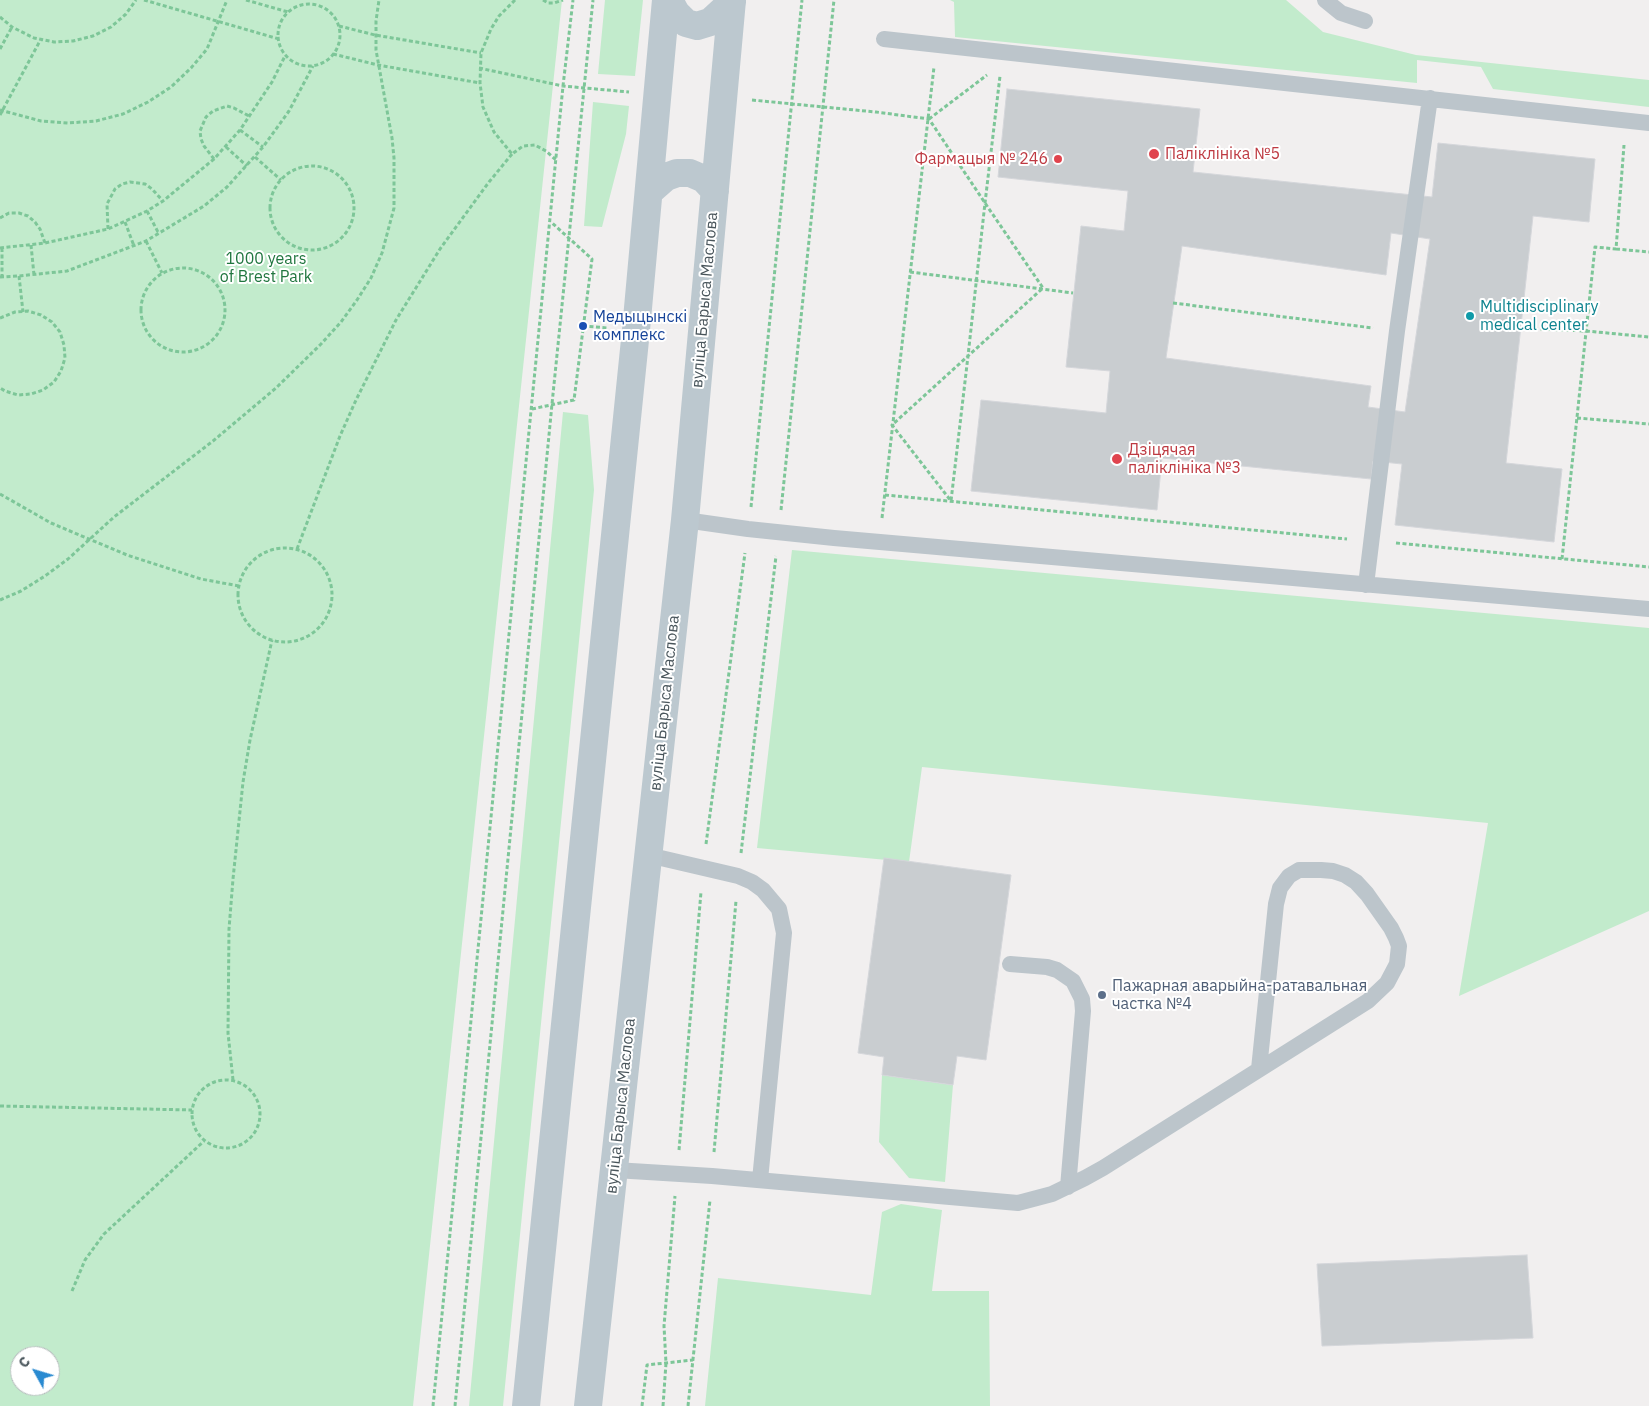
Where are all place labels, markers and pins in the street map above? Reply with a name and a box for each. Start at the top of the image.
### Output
place label: Паліклініка №5 [1165,144,1280,164]
marker: Паліклініка №5 [1147,147,1161,161]
place label: Фармацыя № 246 [914,149,1048,169]
marker: Фармацыя № 246 [1052,153,1064,165]
place label: Multidisciplinary medical center [1480,297,1598,335]
place label: Медыцынскі комплекс [593,307,687,345]
marker: Multidisciplinary medical center [1464,310,1476,322]
marker: Медыцынскі комплекс [577,320,589,332]
place label: Дзіцячая паліклініка №3 [1128,440,1241,478]
marker: Дзіцячая паліклініка №3 [1110,452,1124,466]
place label: Пажарная аварыйна-ратавальная частка №4 [1112,976,1367,1014]
marker: Пажарная аварыйна-ратавальная частка №4 [1096,989,1108,1001]

